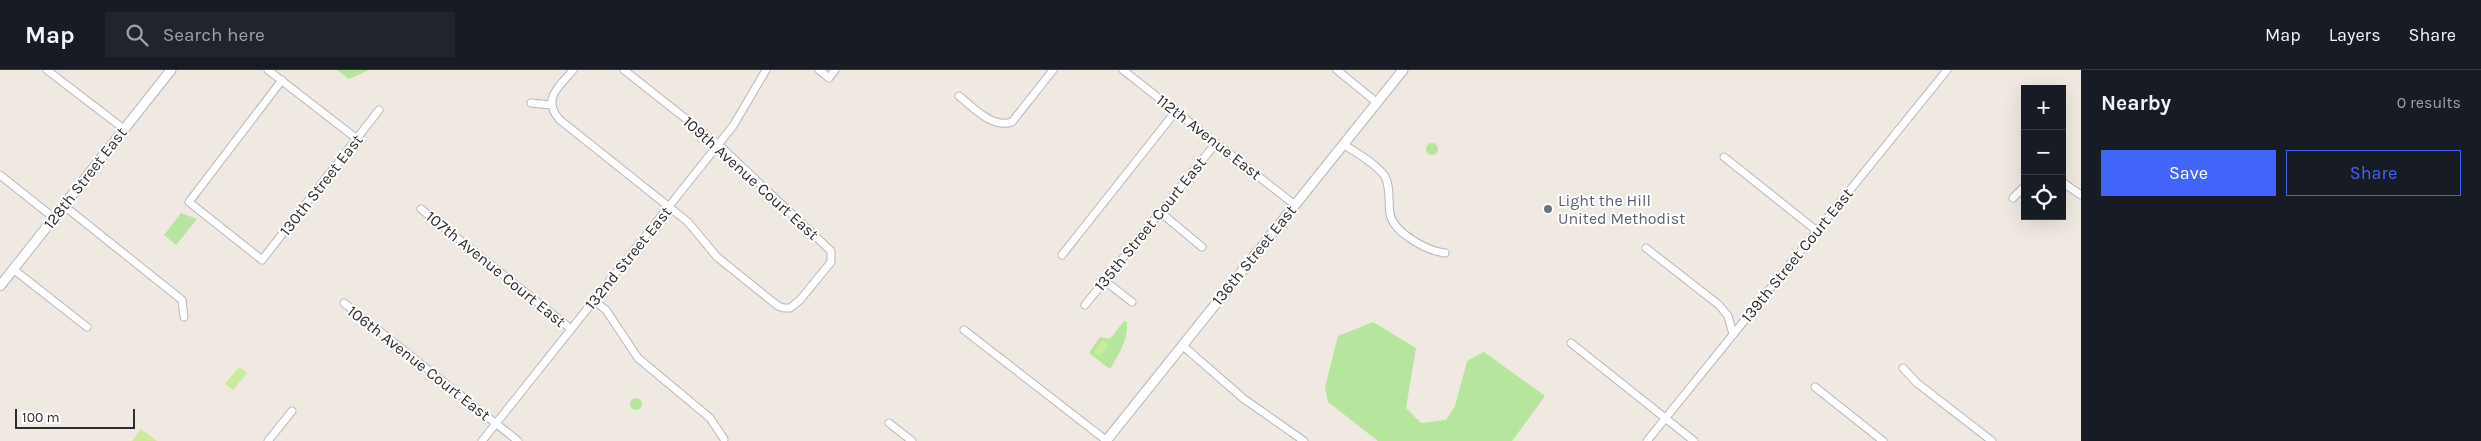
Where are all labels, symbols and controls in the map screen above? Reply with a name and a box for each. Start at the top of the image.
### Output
search box [105,12,455,57]
text: Map [25,21,75,49]
icon: search [123,21,151,49]
text: Search here [163,24,265,46]
text: Map [2265,24,2301,46]
text: Layers [2329,24,2381,46]
text: Share [2409,24,2456,46]
map controls [2021,85,2066,220]
button: + [2021,85,2066,130]
street label: 112th Avenue East [1153,90,1265,184]
text: Nearby [2101,91,2171,115]
text: 0 results [2397,93,2461,112]
street label: 109th Avenue Court East [679,112,823,244]
street label: 128th Street East [39,123,131,233]
street label: 130th Street East [275,130,367,240]
button: − [2021,130,2066,175]
button: Save [2101,150,2276,196]
button: Share [2286,150,2461,196]
street label: 135th Street Court East [1090,153,1210,295]
button: locate [2021,175,2066,220]
street label: 139th Street Court East [1737,184,1857,326]
place label: Light the Hill United Methodist [1558,191,1685,228]
street label: 136th Street East [1208,201,1300,309]
street label: 132nd Street East [581,203,675,313]
marker: Light the Hill United Methodist [1542,203,1554,215]
street label: 107th Avenue Court East [422,207,570,331]
street label: 106th Avenue Court East [344,301,494,425]
scale bar [15,406,135,429]
text: 100 m [22,409,60,426]

